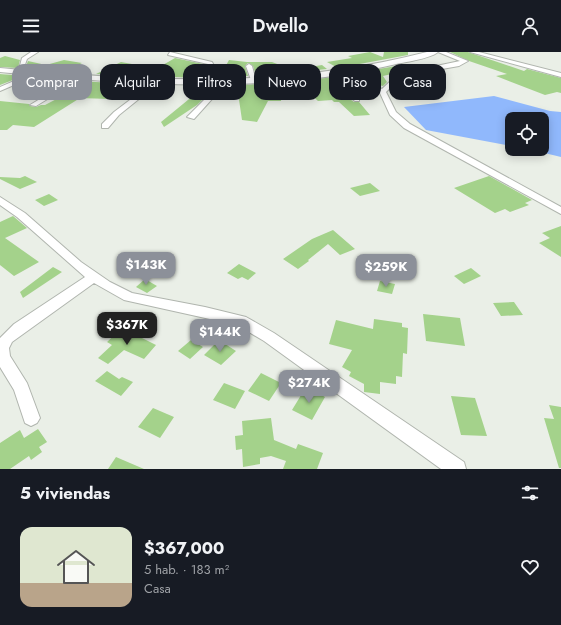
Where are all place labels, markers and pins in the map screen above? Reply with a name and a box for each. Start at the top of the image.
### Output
pin: $143K [118,252,174,286]
pin: $259K [358,254,414,288]
pin: $367K [99,312,155,346]
pin: $144K [192,319,248,353]
pin: $274K [281,370,337,404]

